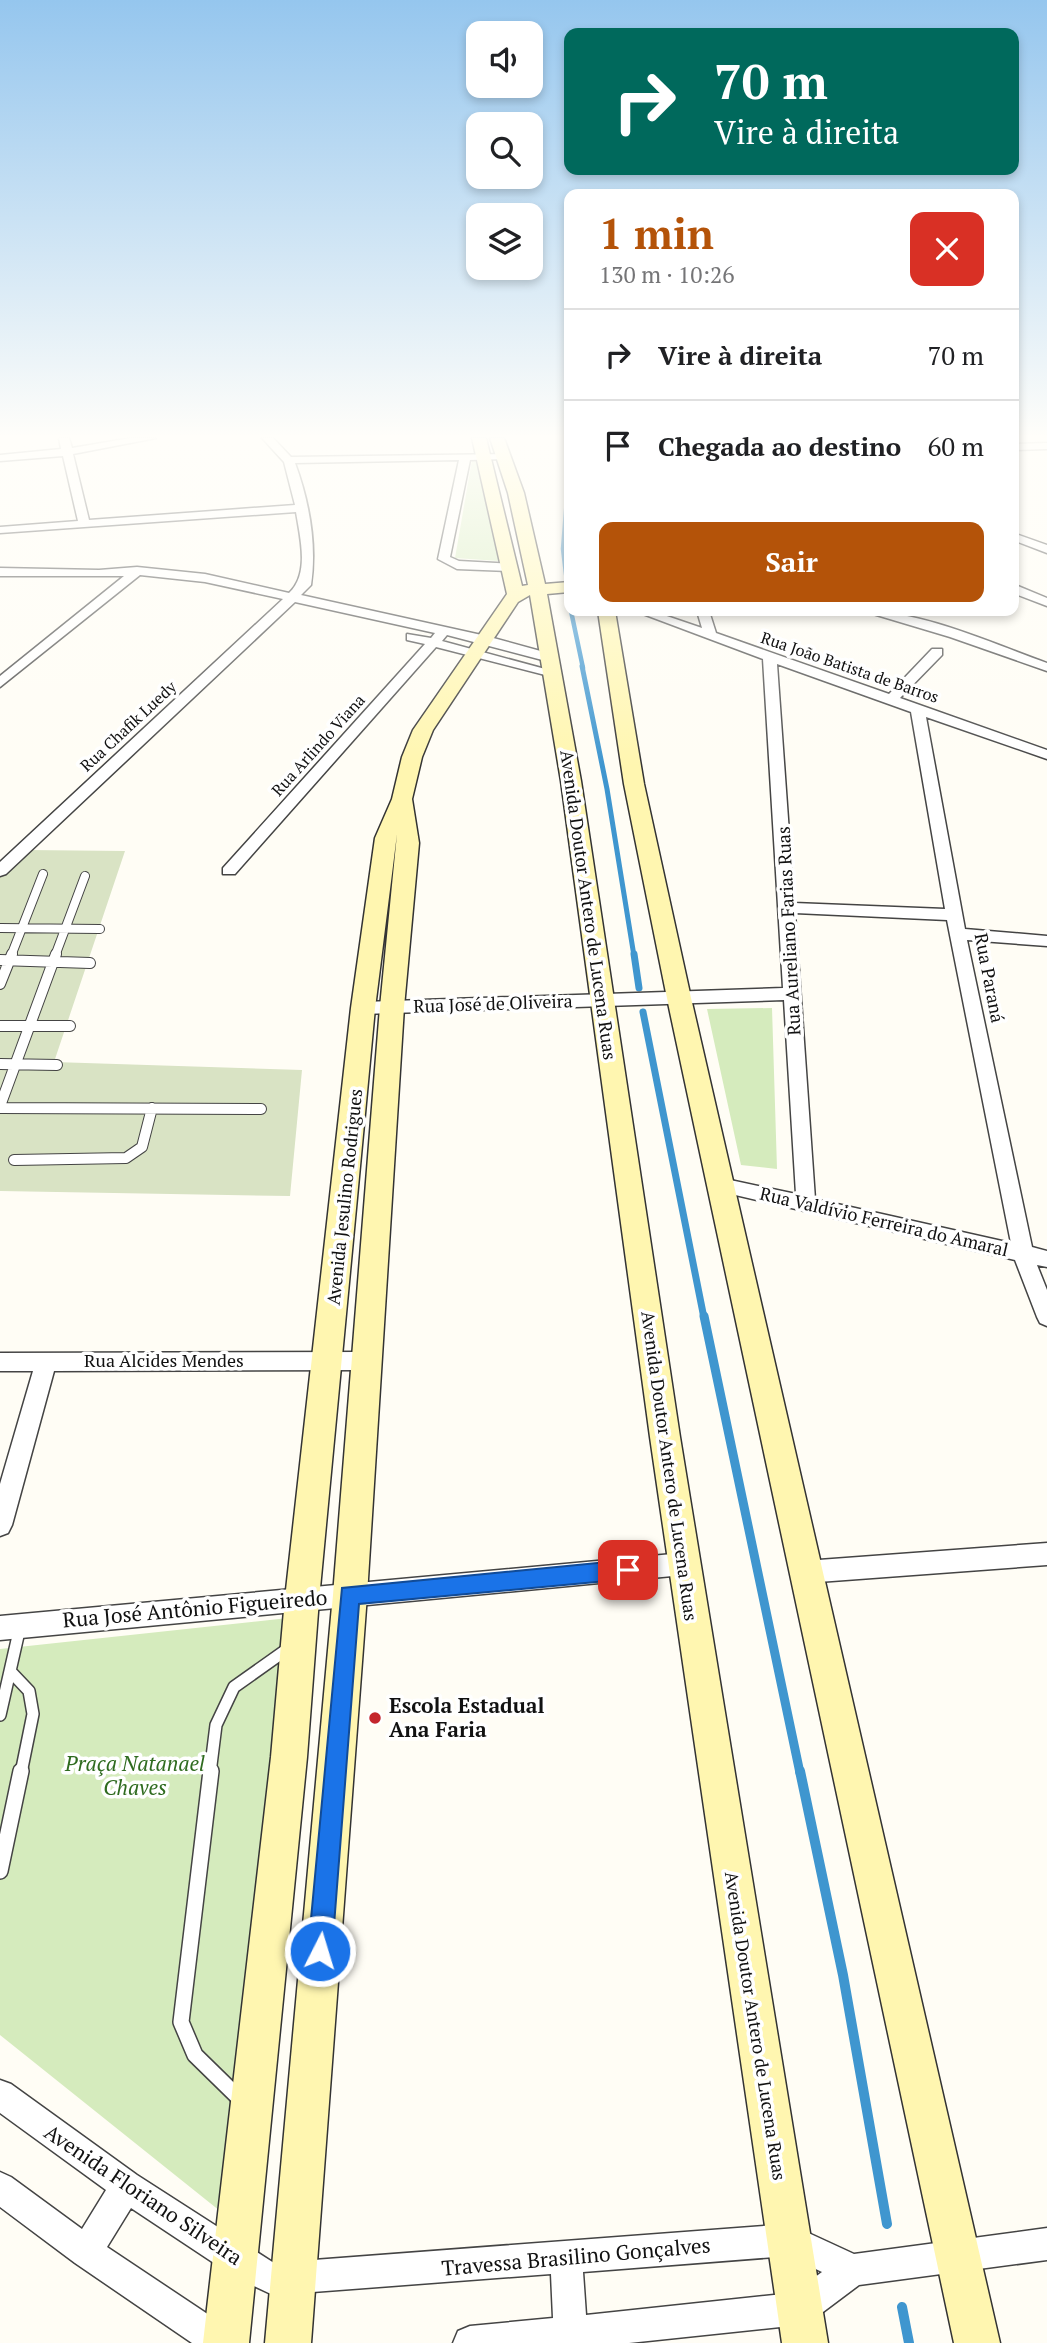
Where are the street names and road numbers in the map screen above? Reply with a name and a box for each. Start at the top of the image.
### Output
street label: Rua João Batista de Barros [758,626,942,708]
street label: Rua Chafik Luedy [75,675,181,776]
street label: Rua Arlindo Viana [266,689,370,801]
street label: Avenida Doutor Antero de Lucena Ruas [555,748,623,1061]
street label: Rua Aureliano Farias Ruas [771,826,805,1036]
street label: Rua Paraná [970,931,1010,1025]
street label: Rua José de Oliveira [413,988,573,1018]
street label: Avenida Jesulino Rodrigues [321,1087,367,1306]
street label: Rua Valdívio Ferreira do Amaral [758,1181,1011,1261]
street label: Avenida Doutor Antero de Lucena Ruas [636,1309,704,1622]
street label: Rua Alcides Mendes [84,1348,244,1372]
street label: Rua José Antônio Figueiredo [61,1582,328,1634]
street label: Avenida Doutor Antero de Lucena Ruas [720,1870,792,2182]
street label: Avenida Floriano Silveira [39,2117,248,2271]
street label: Travessa Brasilino Gonçalves [440,2230,712,2282]

